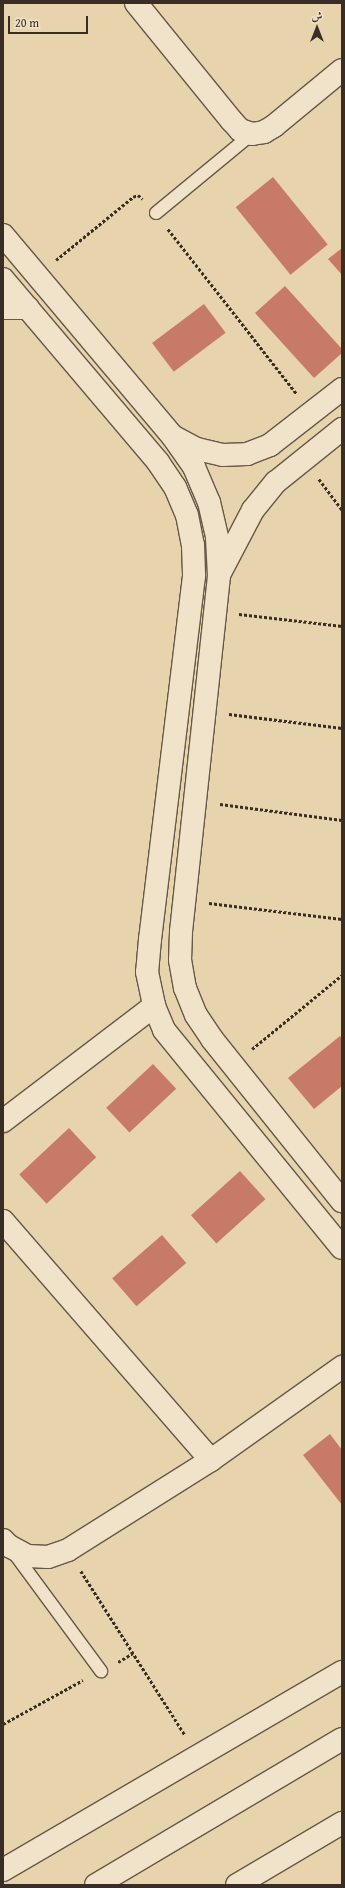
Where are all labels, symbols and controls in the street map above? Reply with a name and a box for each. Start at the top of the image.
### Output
scale bar [10,8,90,34]
north arrow [297,8,337,48]
text: ش [312,8,322,24]
text: 20 m [15,14,39,31]

